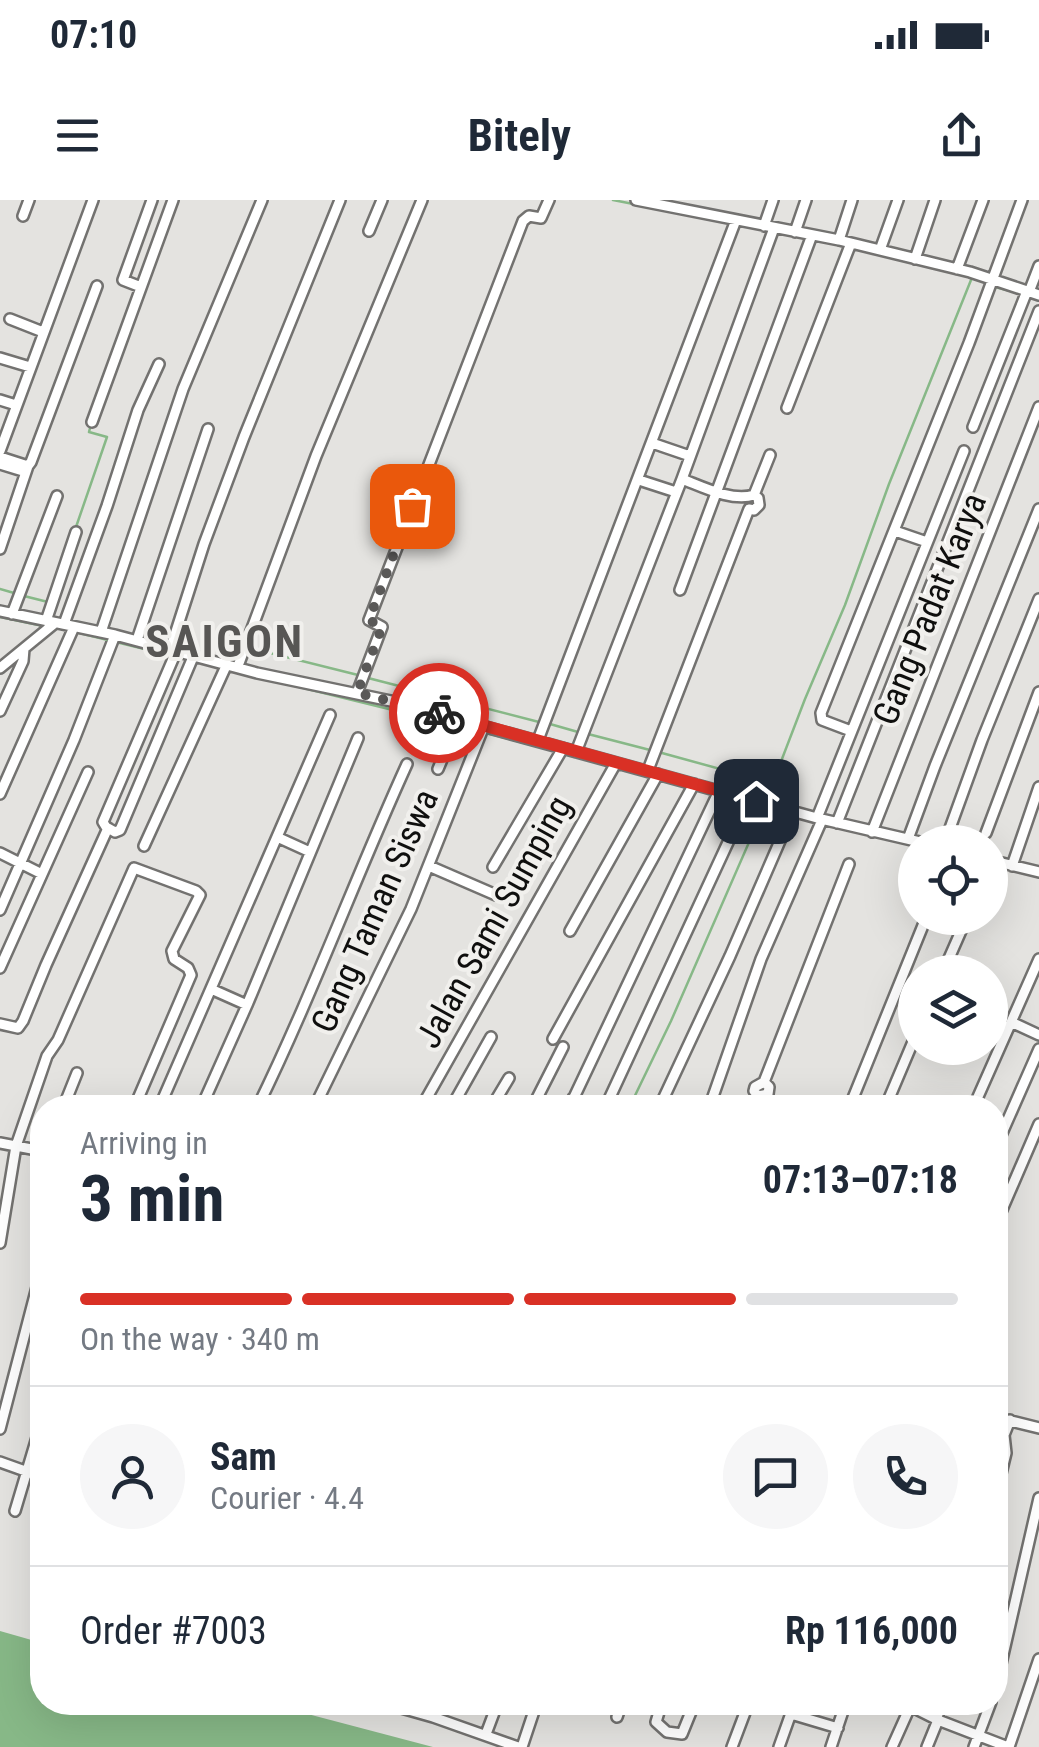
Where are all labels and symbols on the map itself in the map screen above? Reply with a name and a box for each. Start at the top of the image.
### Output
pin [370,464,455,549]
street label: Gang Padat Karya [865,487,995,731]
district label: SAIGON [145,615,305,668]
courier [389,663,489,763]
pin [714,759,799,844]
street label: Gang Taman Siswa [303,783,447,1039]
street label: Jalan Sami Sumping [408,789,580,1055]

